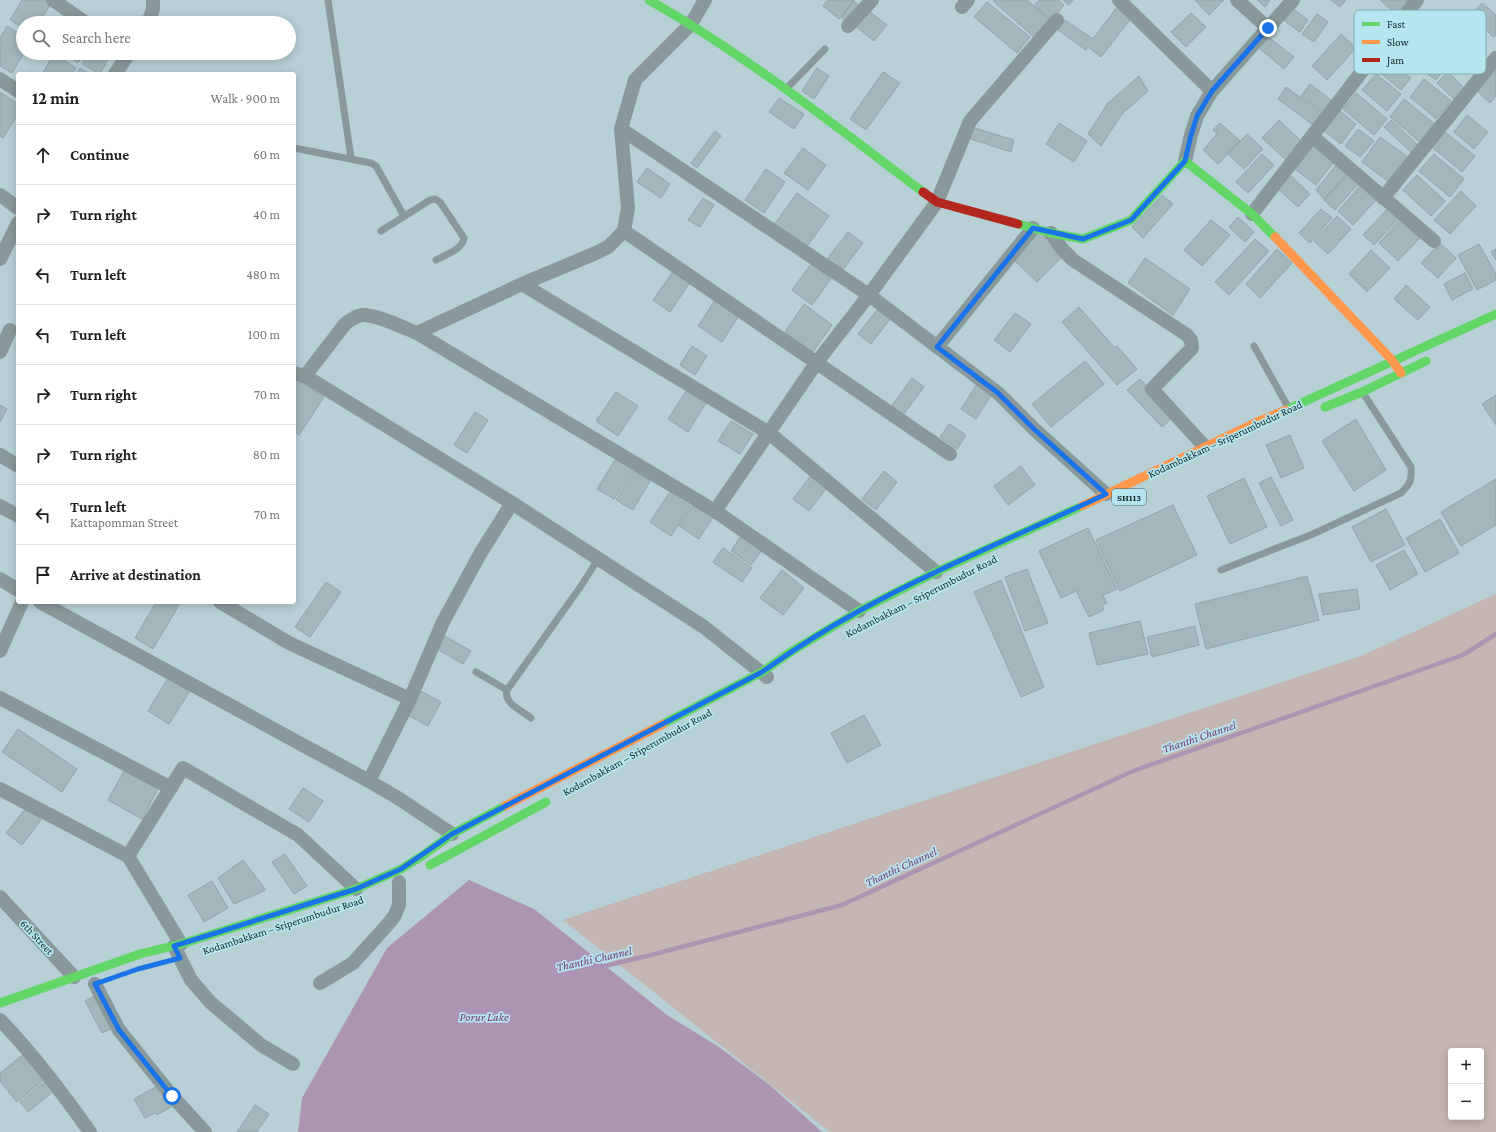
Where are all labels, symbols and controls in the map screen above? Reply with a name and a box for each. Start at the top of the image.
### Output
legend [1354,10,1486,74]
search box [16,16,296,60]
text: Fast [1387,18,1406,30]
route end [1259,19,1277,37]
icon: search [30,27,52,49]
text: Search here [62,30,131,46]
text: Slow [1387,36,1409,48]
text: Jam [1386,54,1404,67]
text: 12 min [32,89,79,108]
text: Walk · 900 m [211,91,280,106]
icon: ahead [32,144,54,166]
text: Continue [70,147,129,163]
text: 60 m [253,147,280,162]
icon: right [32,204,54,226]
text: Turn right [70,207,137,223]
text: 40 m [253,207,280,222]
icon: left [32,264,54,286]
text: Turn left [70,267,126,283]
text: 480 m [246,267,280,282]
icon: left [32,324,54,346]
text: Turn left [70,327,126,343]
text: 100 m [248,327,280,342]
icon: right [32,384,54,406]
text: Turn right [70,387,137,403]
text: 70 m [254,387,280,402]
street label: Kodambakkam – Sriperumbudur Road [1146,398,1304,481]
icon: right [32,444,54,466]
text: Turn right [70,447,137,463]
text: 80 m [253,447,280,462]
road number: SH113 [1112,489,1146,505]
text: Turn left [70,499,126,515]
icon: left [32,504,54,526]
text: 70 m [254,507,280,522]
text: Kattapomman Street [70,515,178,530]
street label: Kodambakkam – Sriperumbudur Road [843,552,999,640]
icon: arrive [32,564,54,586]
text: Arrive at destination [70,567,201,583]
street label: Kodambakkam – Sriperumbudur Road [560,706,714,799]
water label: Thanthi Channel [1160,718,1239,756]
water label: Thanthi Channel [863,844,940,890]
street label: Kodambakkam – Sriperumbudur Road [201,893,365,958]
street label: 6th Street [18,917,56,957]
water label: Thanthi Channel [555,943,634,974]
water label: Porur Lake [460,1010,509,1024]
map controls [1448,1048,1484,1120]
button: + [1448,1048,1484,1084]
button: − [1448,1084,1484,1120]
route start [163,1087,181,1105]

